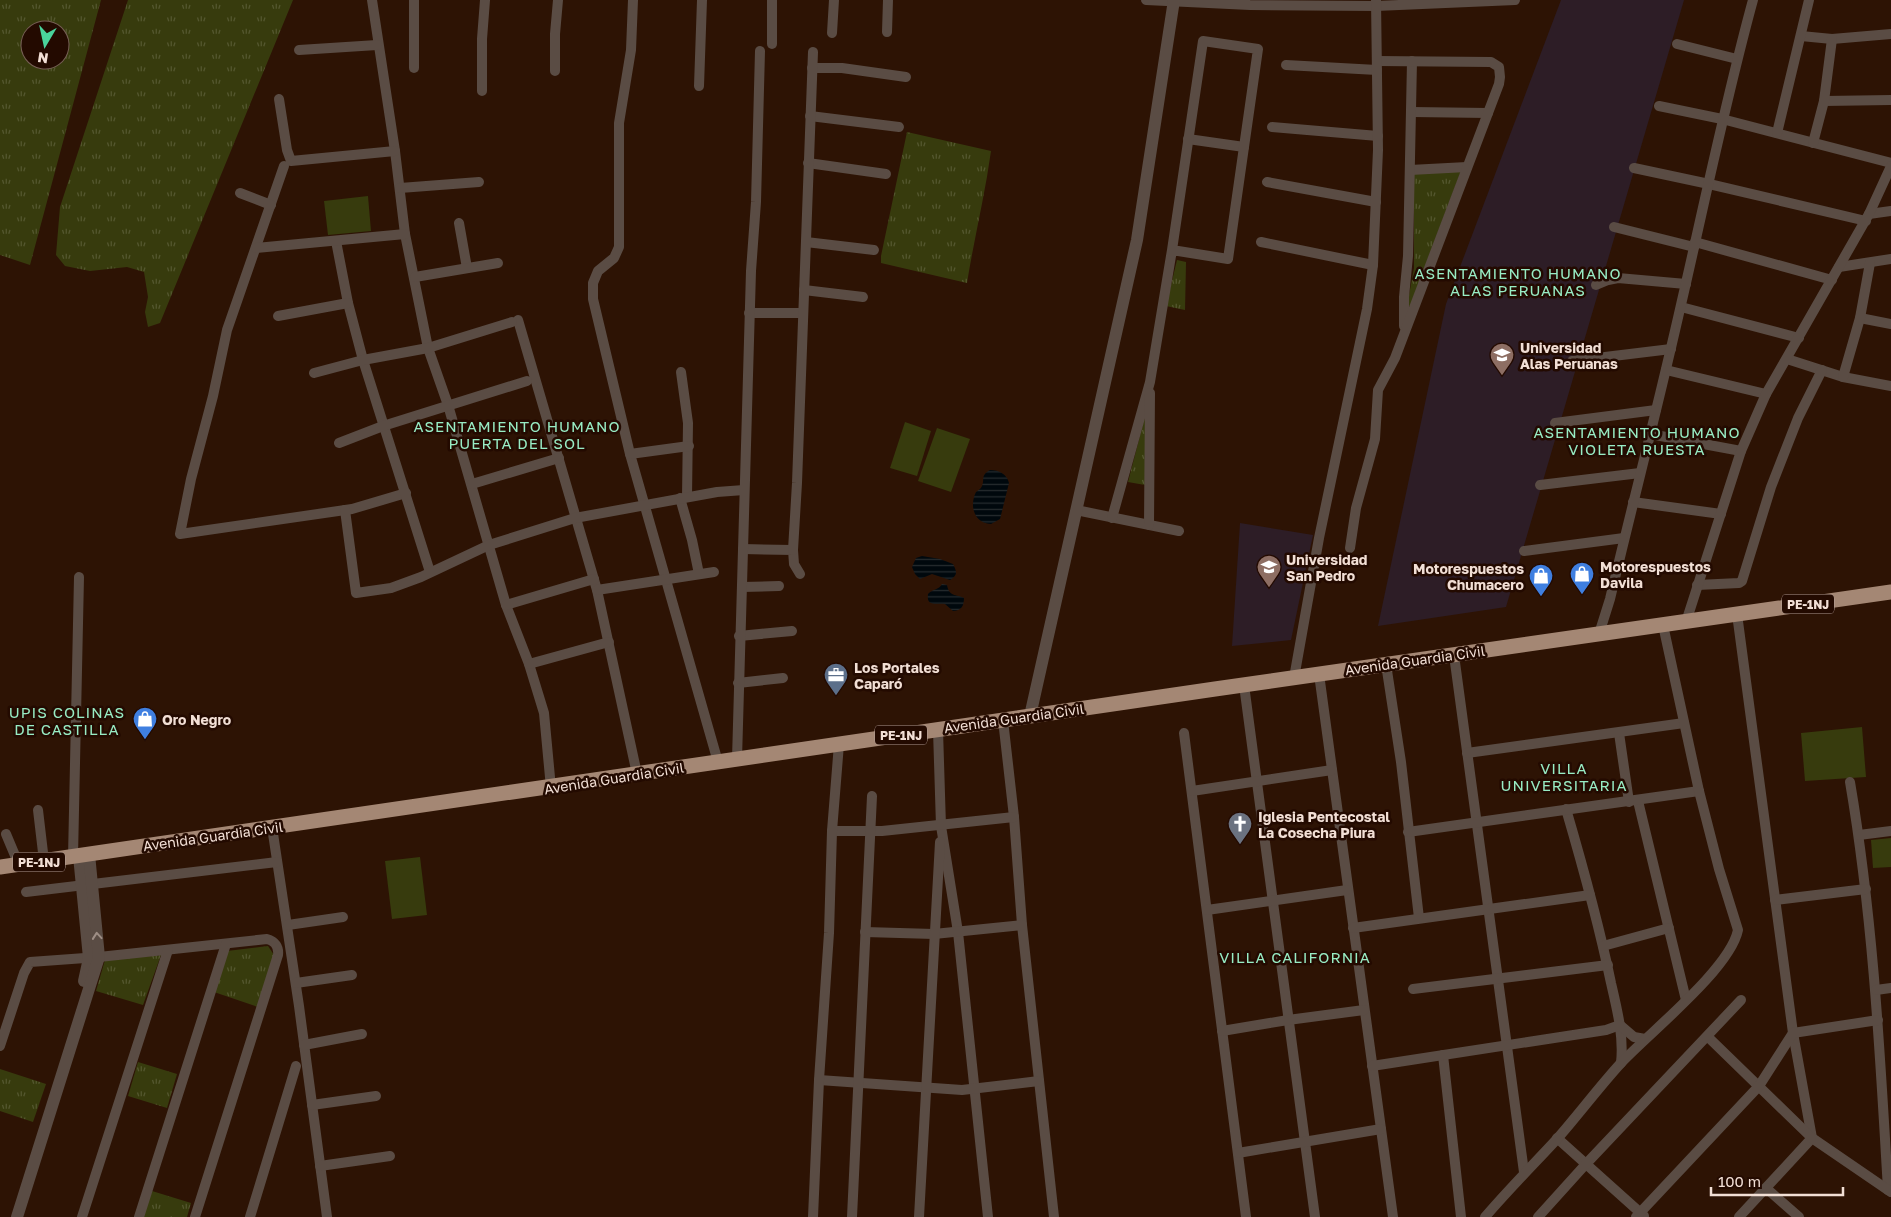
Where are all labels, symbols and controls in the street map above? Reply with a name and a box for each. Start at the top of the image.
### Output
north arrow [20,20,70,70]
text: N [36,49,49,68]
district label: ASENTAMIENTO HUMANO ALAS PERUANAS [1414,264,1622,299]
place label: Universidad Alas Peruanas [1520,339,1618,372]
school or university icon: Universidad Alas Peruanas [1489,342,1515,376]
district label: ASENTAMIENTO HUMANO PUERTA DEL SOL [413,417,621,452]
district label: ASENTAMIENTO HUMANO VIOLETA RUESTA [1533,423,1741,458]
place label: Universidad San Pedro [1286,551,1367,584]
school or university icon: Universidad San Pedro [1256,554,1282,588]
place label: Motorespuestos Davila [1600,558,1711,591]
place label: Motorespuestos Chumacero [1413,560,1524,593]
shop icon: Motorespuestos Davila [1569,561,1595,595]
shop icon: Motorespuestos Chumacero [1528,563,1554,597]
road number: PE-1NJ [1782,594,1834,614]
street label: Avenida Guardia Civil [1344,642,1486,678]
place label: Los Portales Caparó [854,659,940,692]
office icon: Los Portales Caparó [823,662,849,696]
street label: Avenida Guardia Civil [943,700,1085,736]
district label: UPIS COLINAS DE CASTILLA [9,703,125,738]
shop icon: Oro Negro [132,706,158,740]
place label: Oro Negro [162,711,231,728]
road number: PE-1NJ [875,726,927,744]
street label: Avenida Guardia Civil [543,759,685,797]
district label: VILLA UNIVERSITARIA [1501,759,1627,794]
place label: Iglesia Pentecostal La Cosecha Piura [1258,808,1390,841]
church icon: Iglesia Pentecostal La Cosecha Piura [1227,811,1253,845]
street label: Avenida Guardia Civil [142,818,284,854]
road number: PE-1NJ [13,852,65,872]
one-way arrow [91,931,102,939]
district label: VILLA CALIFORNIA [1219,948,1371,966]
scale bar [1711,1164,1844,1196]
text: 100 m [1718,1172,1761,1190]

